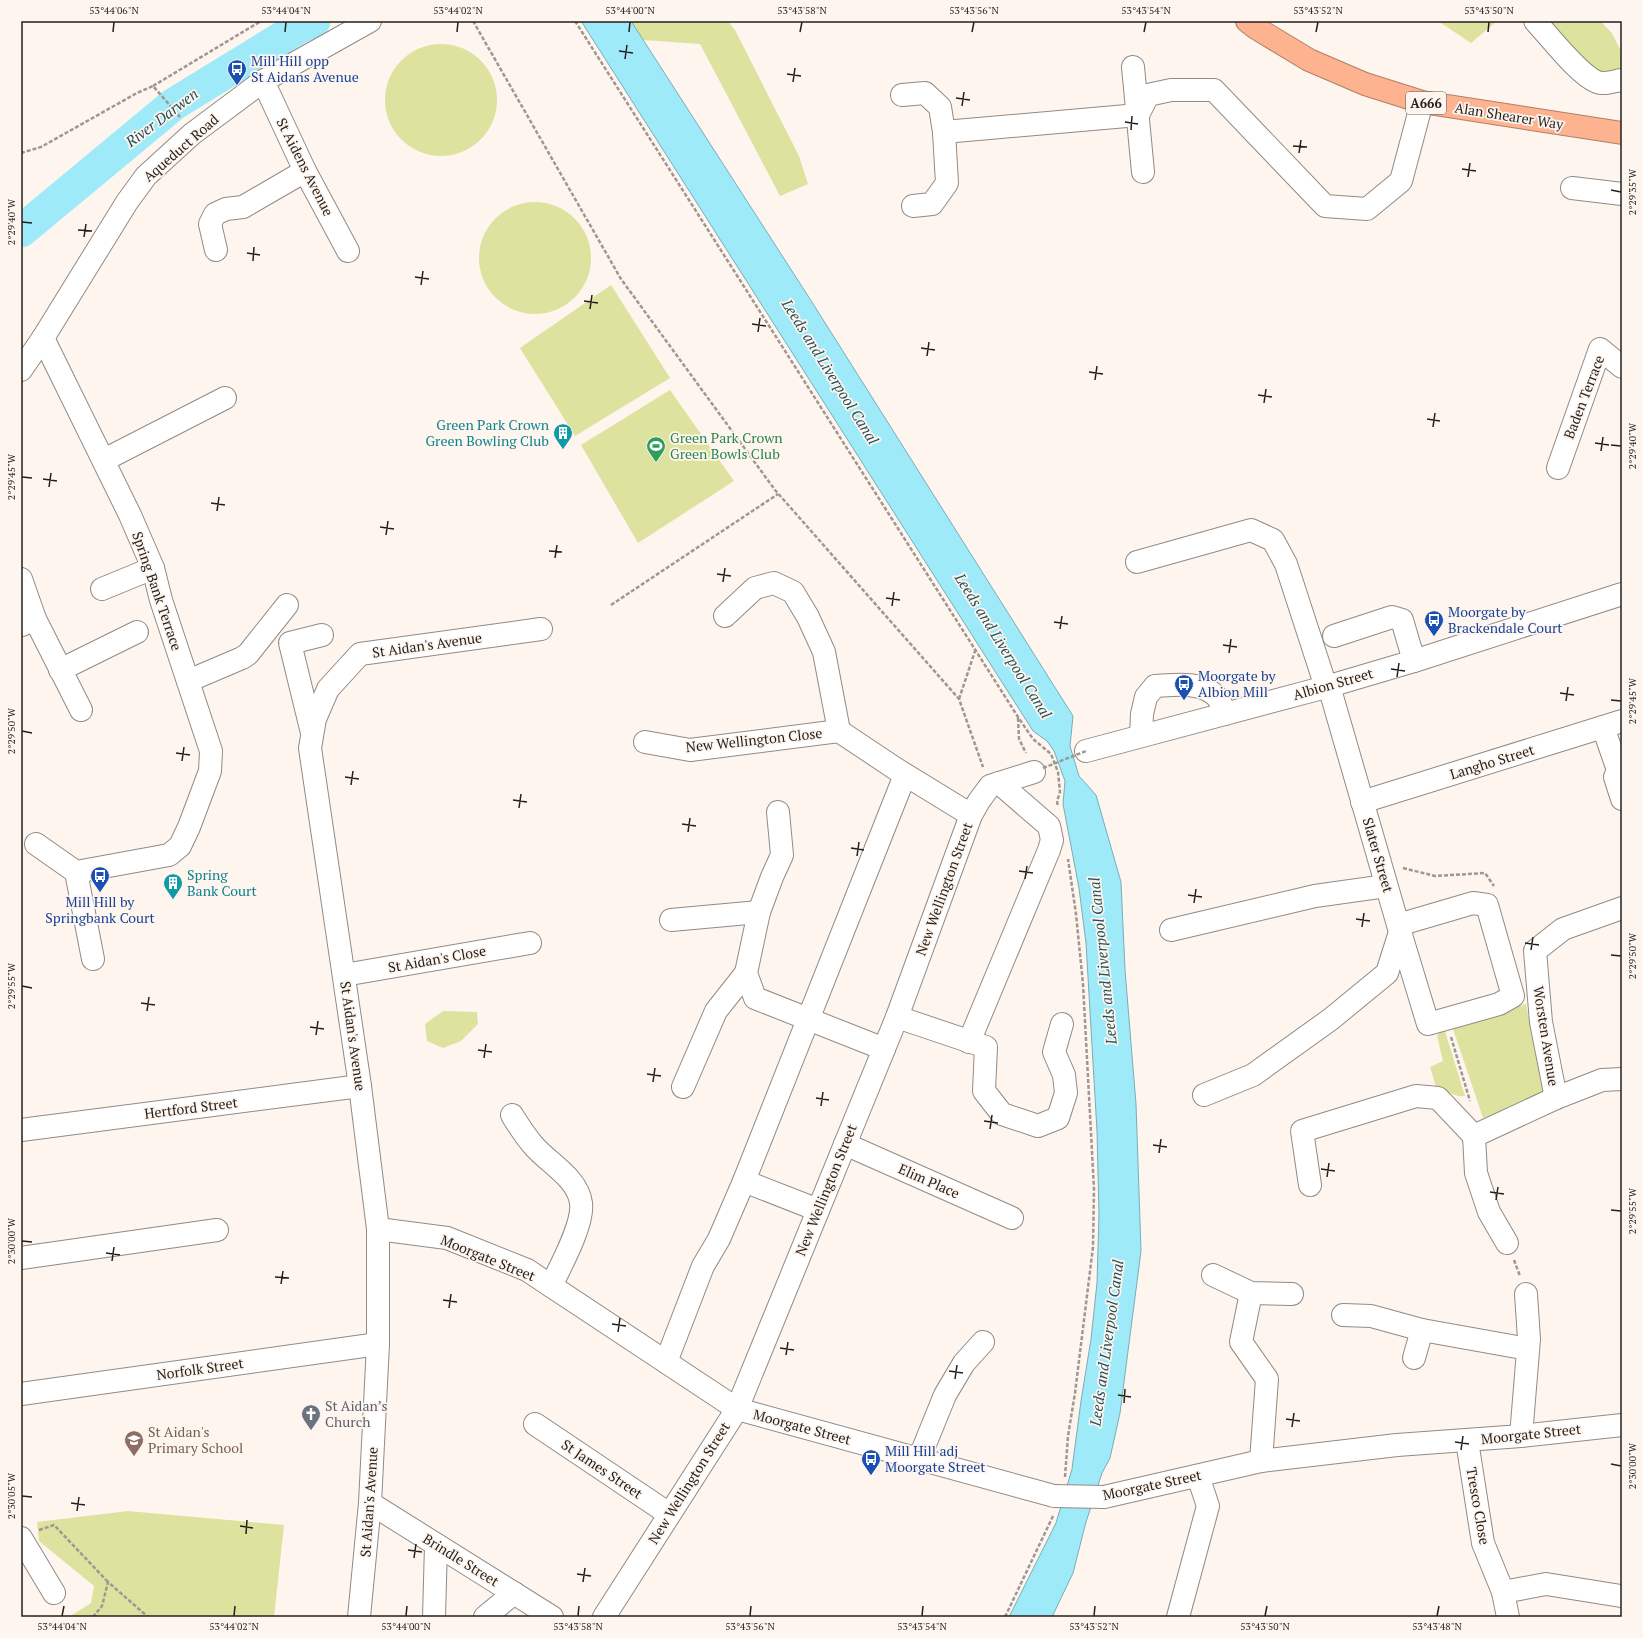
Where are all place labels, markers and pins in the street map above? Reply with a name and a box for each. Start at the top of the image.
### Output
place label: Mill Hill opp St Aidans Avenue [251,51,359,86]
bus stop icon: Mill Hill opp St Aidans Avenue [226,58,248,86]
place label: Green Park Crown Green Bowling Club [425,415,550,450]
building icon: Green Park Crown Green Bowling Club [552,422,574,450]
place label: Green Park Crown Green Bowls Club [670,428,783,463]
sports icon: Green Park Crown Green Bowls Club [645,435,667,463]
place label: Moorgate by Brackendale Court [1448,602,1563,637]
bus stop icon: Moorgate by Brackendale Court [1423,609,1445,637]
place label: Moorgate by Albion Mill [1198,666,1276,701]
bus stop icon: Moorgate by Albion Mill [1173,673,1195,701]
bus stop icon: Mill Hill by Springbank Court [89,865,111,893]
place label: Spring Bank Court [187,865,257,900]
building icon: Spring Bank Court [162,872,184,900]
place label: Mill Hill by Springbank Court [45,892,155,927]
place label: St Aidan’s Church [325,1396,388,1431]
church icon: St Aidan’s Church [300,1403,322,1431]
place label: St Aidan's Primary School [148,1422,243,1457]
school or university icon: St Aidan's Primary School [123,1429,145,1457]
place label: Mill Hill adj Moorgate Street [885,1441,986,1476]
bus stop icon: Mill Hill adj Moorgate Street [860,1448,882,1476]

